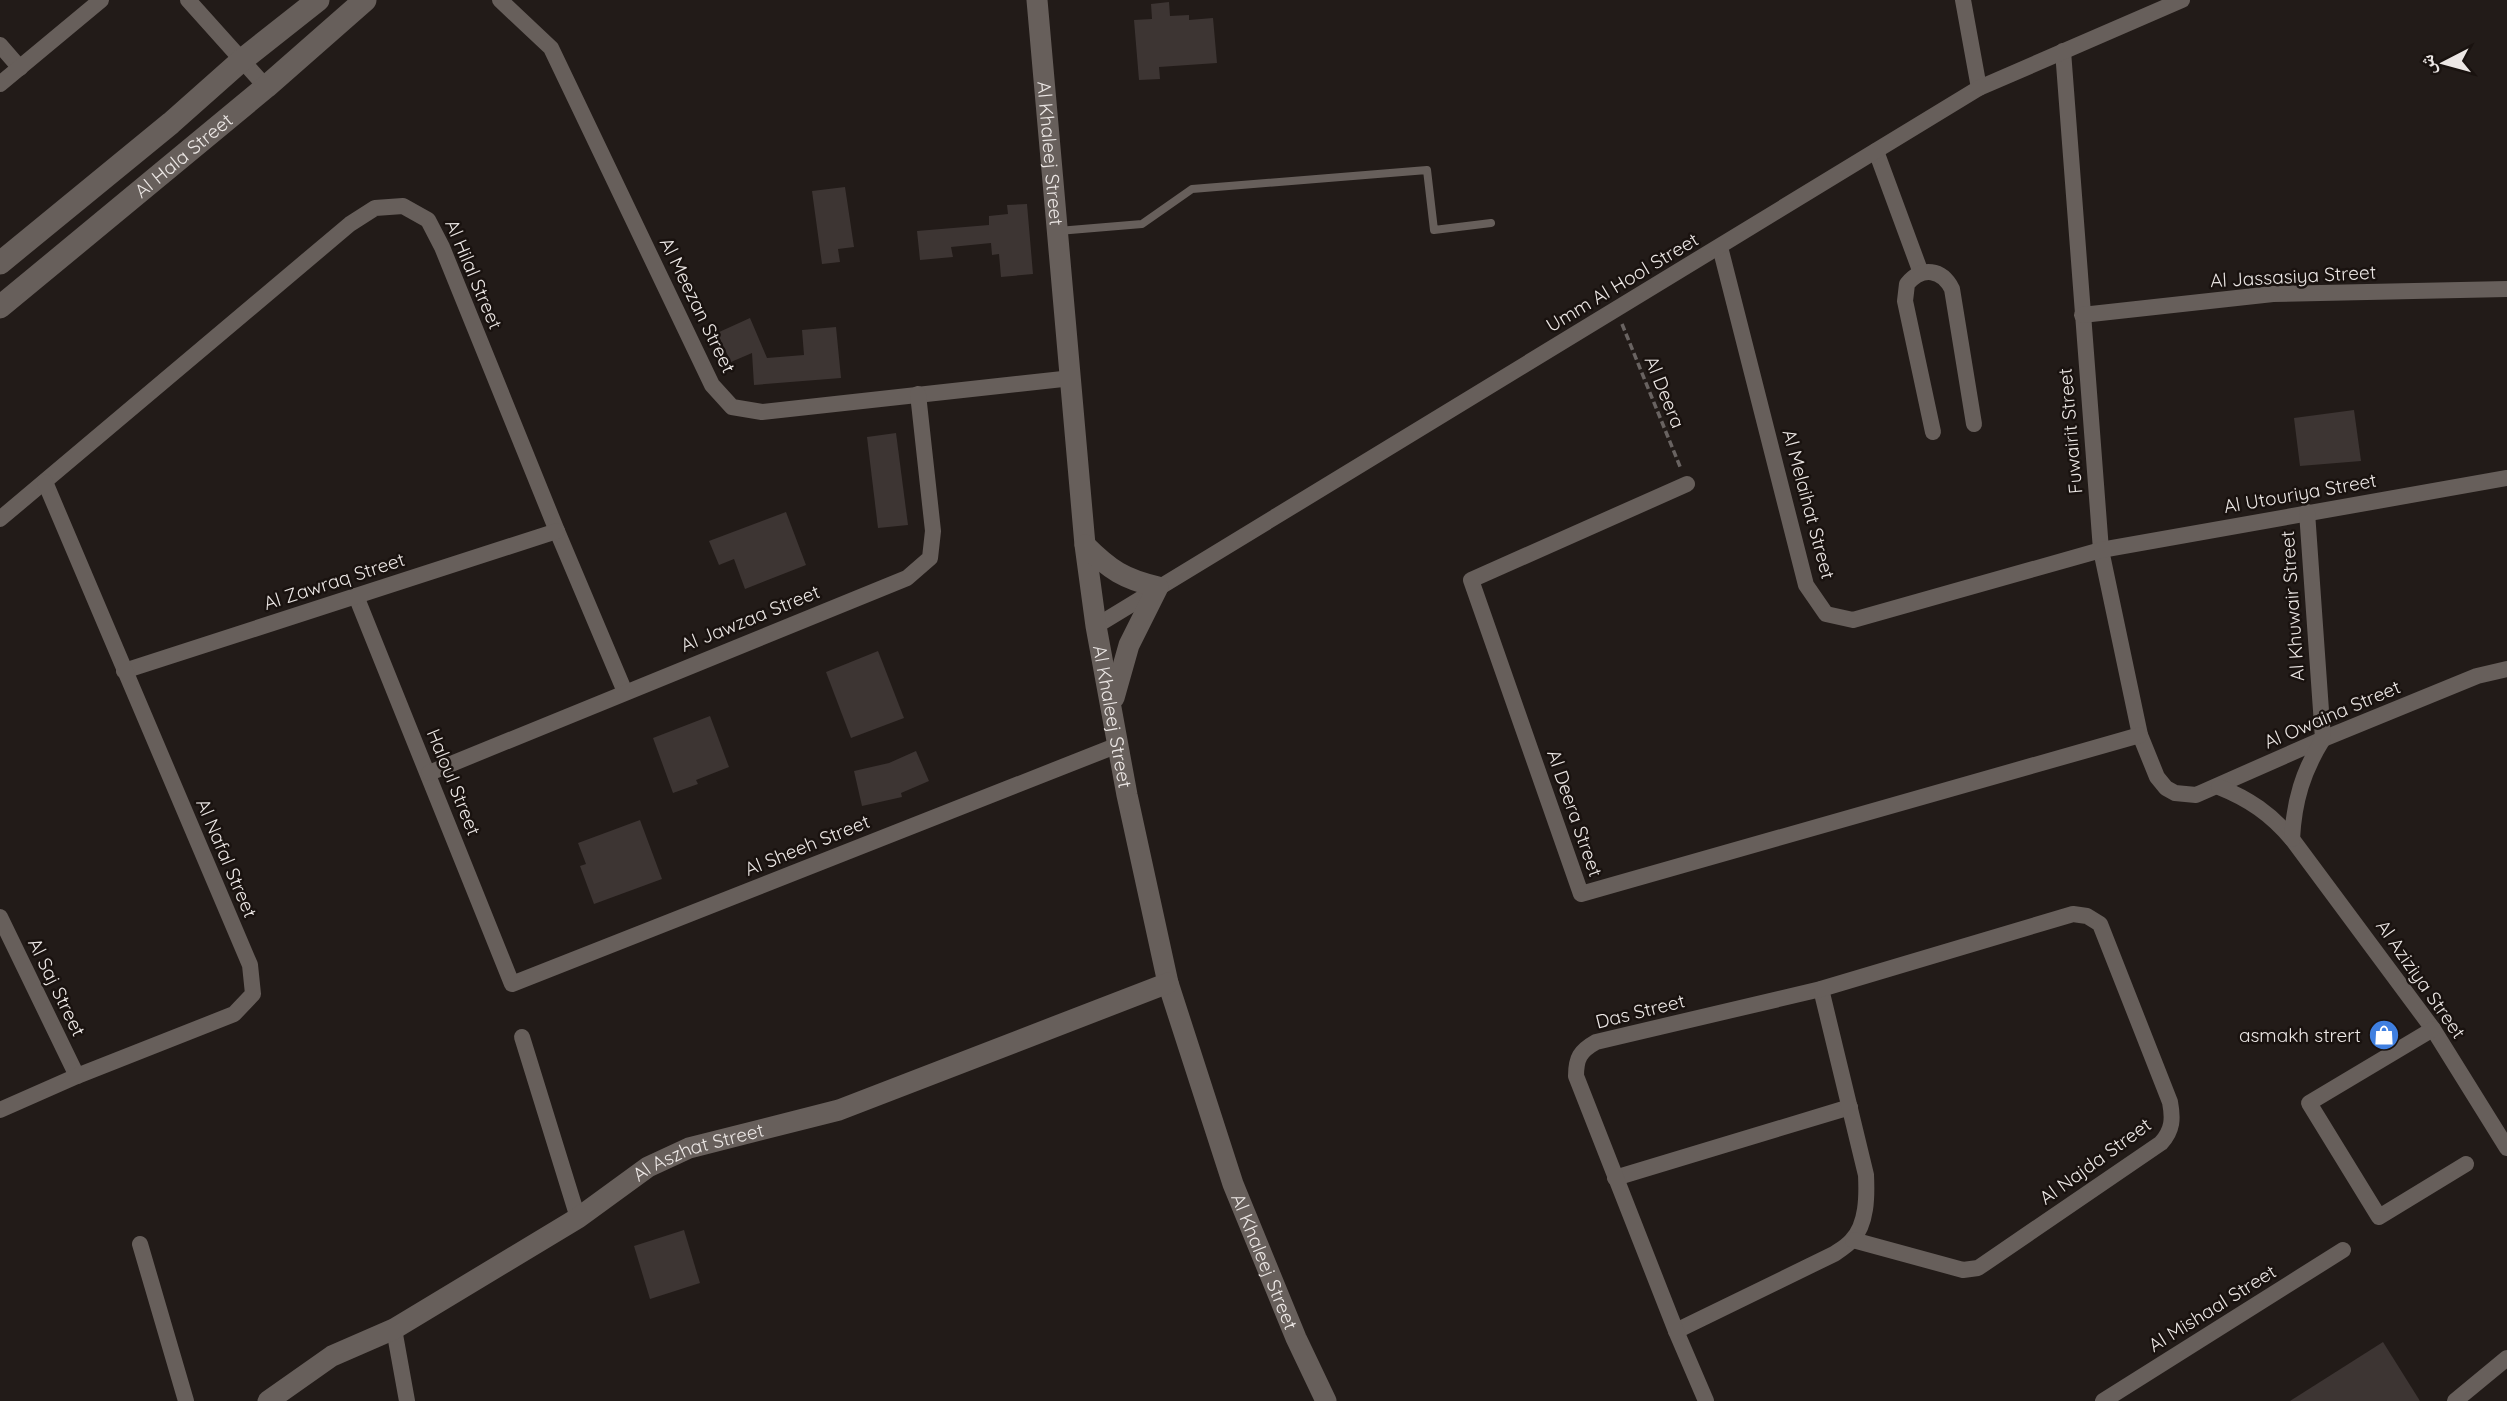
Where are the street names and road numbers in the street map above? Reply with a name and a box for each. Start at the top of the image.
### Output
street label: Al Khaleej Street [1032,80,1069,227]
street label: Al Hala Street [129,108,237,203]
street label: Al Hilal Street [440,215,508,333]
street label: Umm Al Hool Street [1542,227,1702,337]
street label: Al Meezan Street [655,233,741,377]
street label: Al Jassasiya Street [2209,260,2377,292]
street label: Al Deera [1640,352,1690,432]
street label: Fuwairit Street [2053,367,2087,495]
street label: Al Melaihat Street [1777,426,1841,582]
street label: Al Utouriya Street [2222,468,2378,518]
street label: Al Khuwair Street [2275,530,2309,682]
street label: Al Zawraq Street [260,547,408,615]
street label: Al Jawzaa Street [677,579,823,657]
street label: Al Khaleej Street [1088,643,1138,790]
street label: Al Owaina Street [2260,674,2404,754]
street label: Haloul Street [422,725,486,839]
street label: Al Deera Street [1542,746,1608,880]
street label: Al Nafal Street [191,795,263,921]
street label: Al Sheeh Street [741,809,873,881]
street label: Al Aziziya Street [2371,915,2471,1043]
street label: Al Saj Street [23,934,91,1040]
street label: Das Street [1593,988,1687,1034]
street label: Al Najda Street [2034,1112,2156,1210]
street label: Al Aszhat Street [628,1118,766,1186]
street label: Al Khaleej Street [1226,1190,1303,1333]
street label: Al Mishaal Street [2144,1259,2280,1357]

